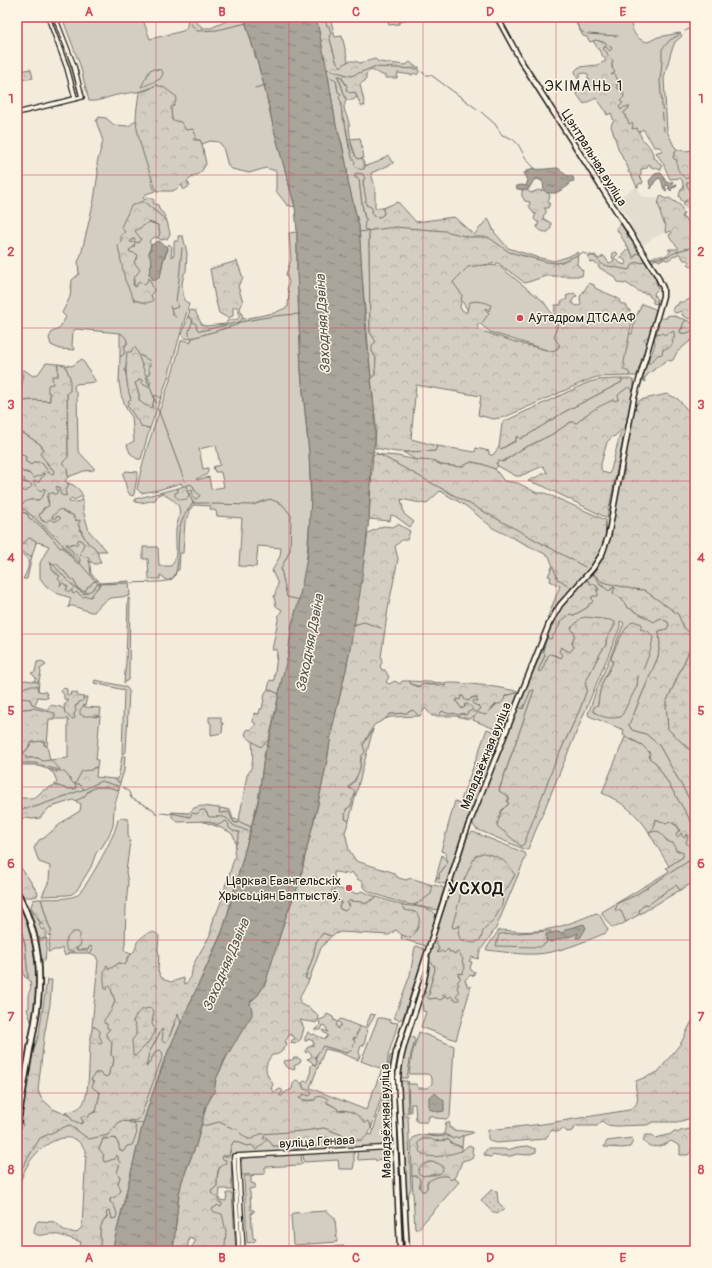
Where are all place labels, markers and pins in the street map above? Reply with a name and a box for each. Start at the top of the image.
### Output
place label: Аўтадром ДТСААФ [528,310,636,326]
marker: Аўтадром ДТСААФ [515,313,525,323]
place label: Царква Евангельскіх Хрысьціян Баптыстаў. [218,873,341,904]
marker: Царква Евангельскіх Хрысьціян Баптыстаў. [344,883,354,893]

